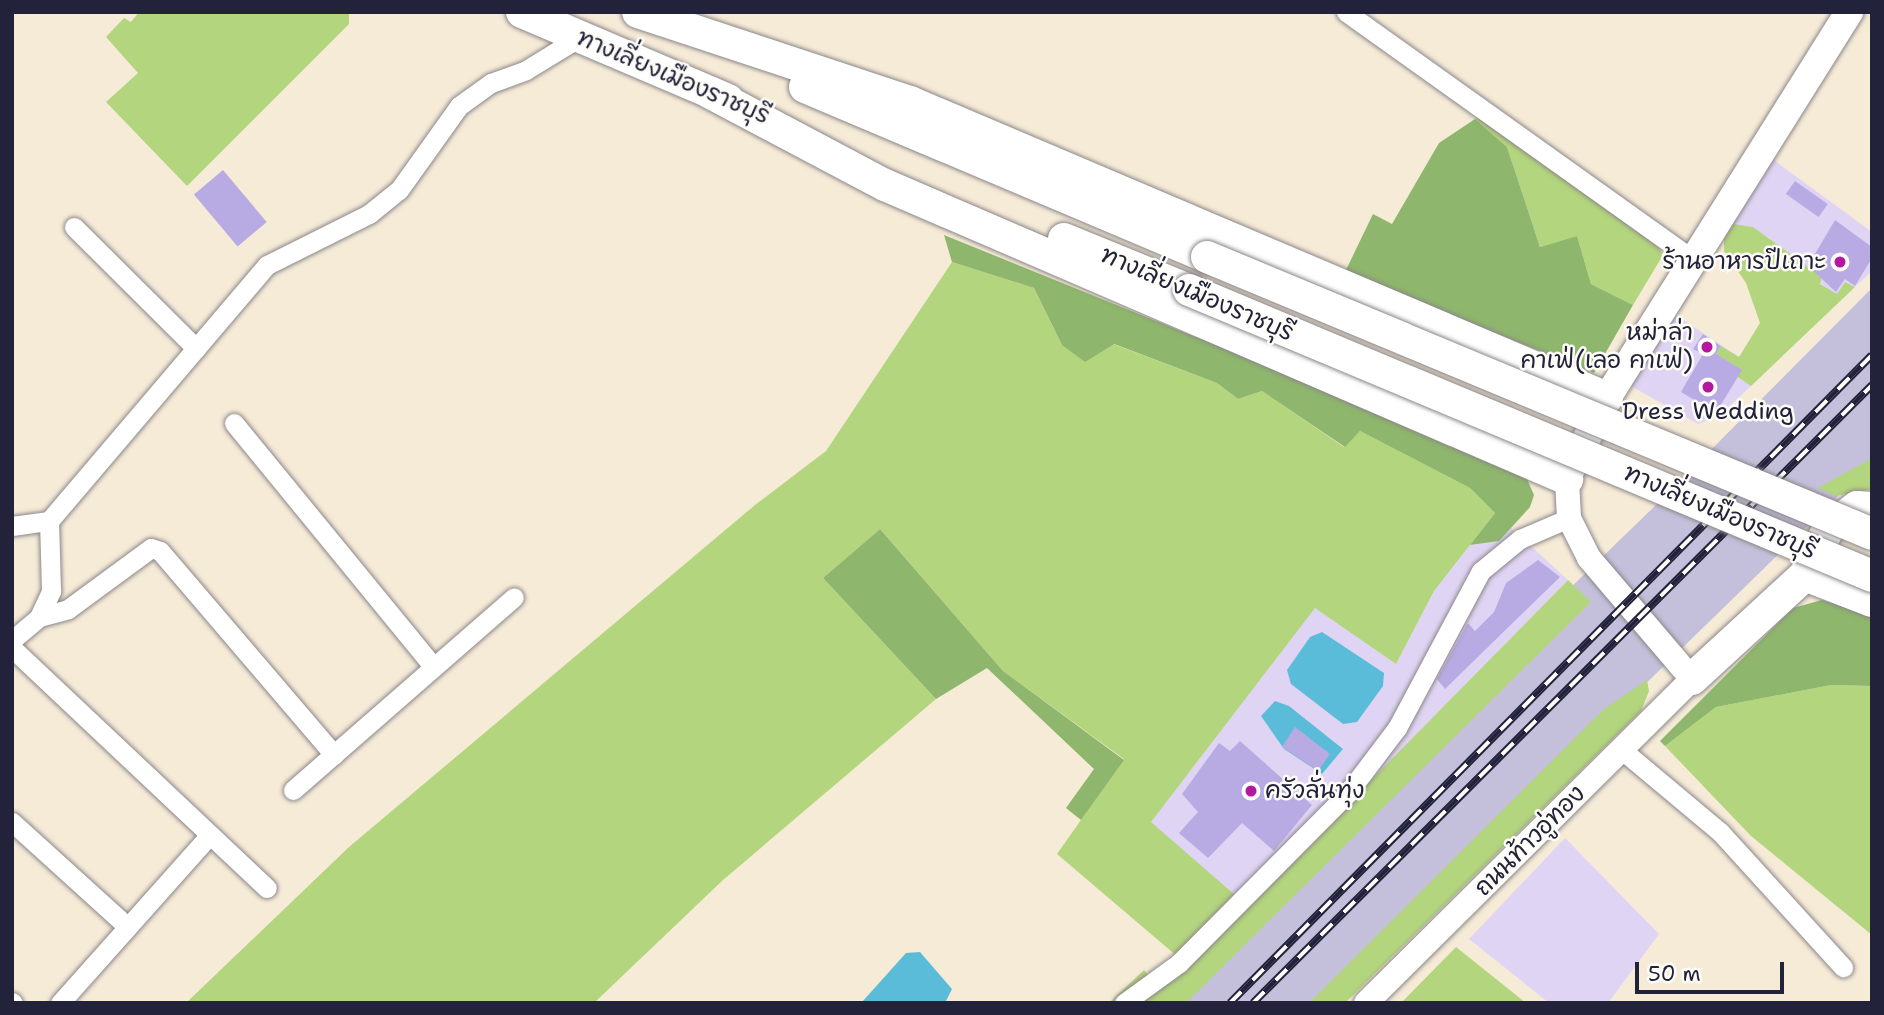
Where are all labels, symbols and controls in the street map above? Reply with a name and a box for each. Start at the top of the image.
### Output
street label: ทางเลี่ยงเมืองราชบุรี [572,23,774,131]
street label: ทางเลี่ยงเมืองราชบุรี [1096,240,1298,348]
place label: ร้านอาหารปีเถาะ [1662,248,1826,276]
marker: ร้านอาหารปีเถาะ [1832,254,1848,270]
place label: หม่าล่า คาเฟ่(เลอ คาเฟ่) [1521,319,1693,375]
marker: หม่าล่า คาเฟ่(เลอ คาเฟ่) [1699,339,1715,355]
marker: Dress Wedding [1700,379,1716,395]
place label: Dress Wedding [1622,398,1794,426]
street label: ทางเลี่ยงเมืองราชบุรี [1619,458,1821,566]
place label: ครัวลั่นทุ่ง [1265,777,1365,805]
street label: ถนนท้าวอู่ทอง [1469,780,1591,902]
marker: ครัวลั่นทุ่ง [1243,783,1259,799]
scale bar [1639,948,1788,992]
text: 50 m [1648,960,1701,988]

